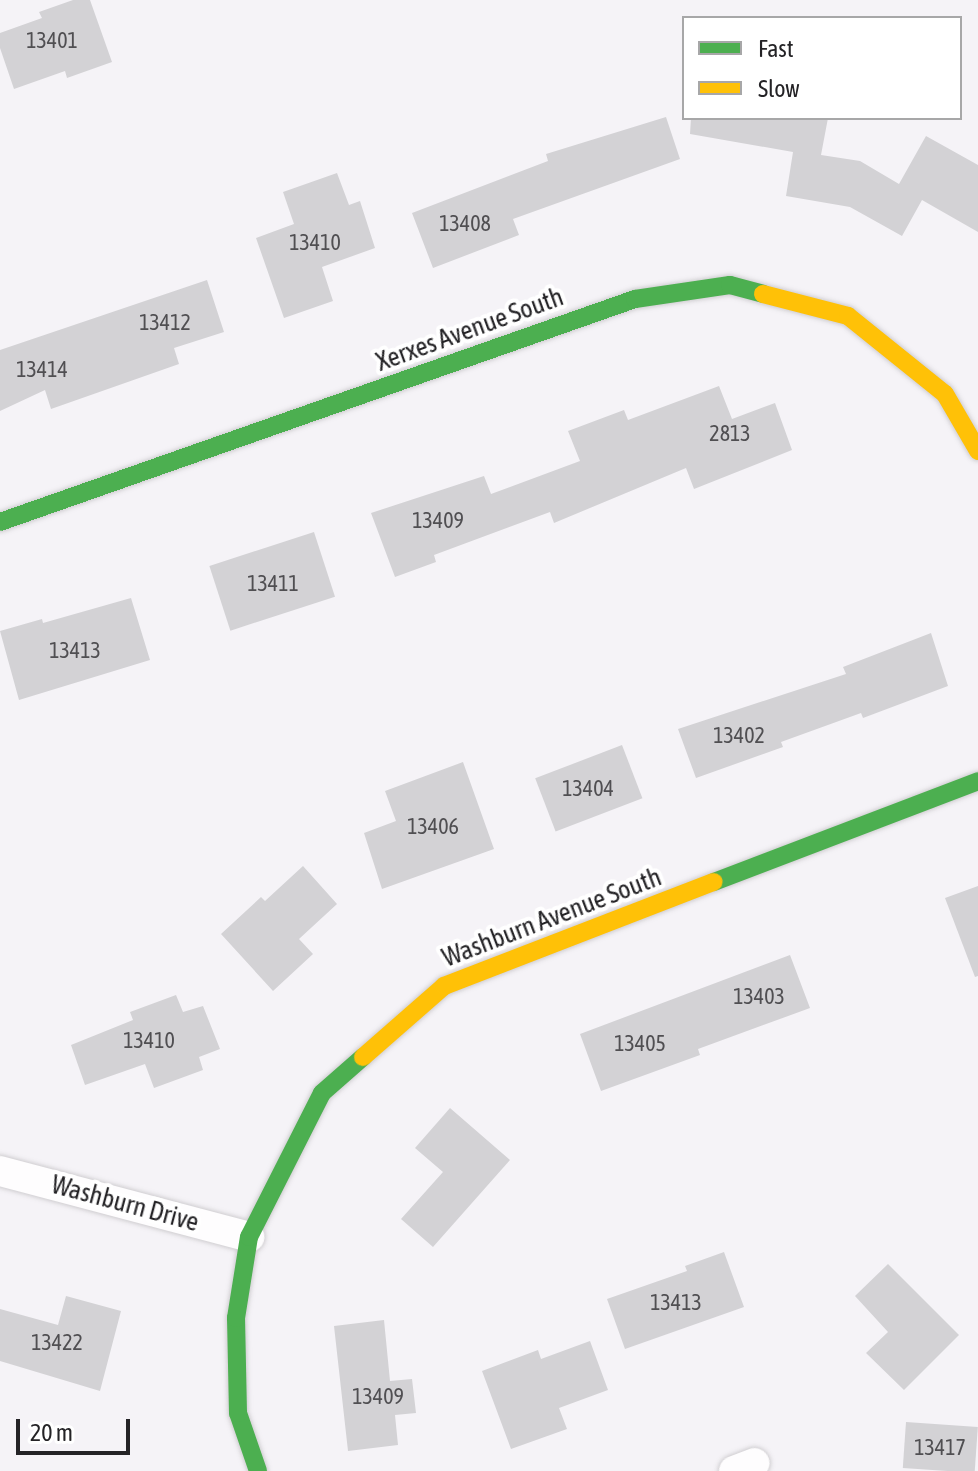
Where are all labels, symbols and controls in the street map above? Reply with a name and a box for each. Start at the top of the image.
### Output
legend [682,16,962,120]
house number: 13401 [26,28,78,54]
text: Fast [758,35,794,62]
text: Slow [758,75,800,102]
house number: 13408 [439,211,491,237]
house number: 13410 [289,230,341,256]
street label: Xerxes Avenue South [372,282,568,378]
house number: 13412 [139,310,191,336]
house number: 13414 [16,357,68,383]
house number: 2813 [709,421,751,447]
house number: 13409 [412,508,464,534]
house number: 13411 [247,571,299,597]
house number: 13413 [49,638,101,664]
house number: 13402 [713,723,765,749]
house number: 13404 [562,776,614,802]
house number: 13406 [407,814,459,840]
street label: Washburn Avenue South [438,862,666,974]
house number: 13403 [733,984,785,1010]
house number: 13410 [123,1028,175,1054]
house number: 13405 [614,1031,666,1057]
street label: Washburn Drive [48,1169,202,1239]
house number: 13413 [650,1290,702,1316]
house number: 13422 [31,1330,83,1356]
house number: 13409 [352,1384,404,1410]
scale bar [20,1403,134,1453]
text: 20 m [30,1419,73,1446]
house number: 13417 [914,1435,966,1461]

